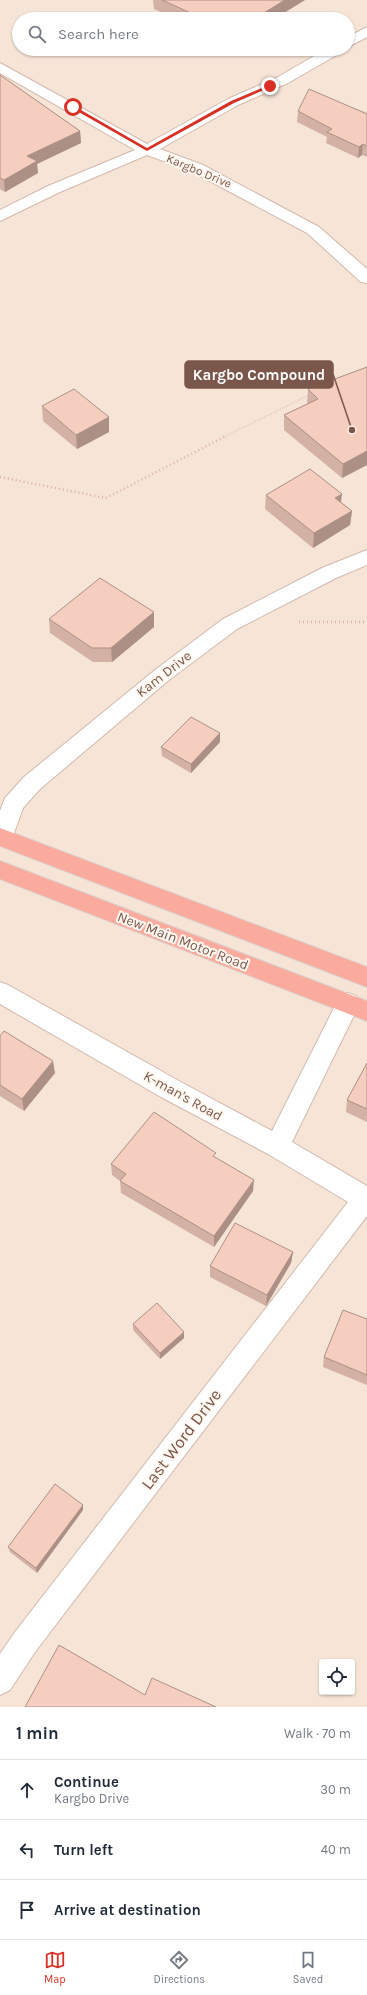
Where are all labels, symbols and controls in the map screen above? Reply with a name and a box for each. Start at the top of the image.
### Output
search box [12,12,355,56]
icon: search [26,23,48,45]
text: Search here [58,25,139,43]
route end [261,77,279,95]
route start [64,98,82,116]
street label: Kargbo Drive [164,151,234,191]
callout: Kargbo Compound [185,361,333,388]
text: Kargbo Compound [193,366,325,384]
street label: Kam Drive [133,647,195,701]
street label: New Main Motor Road [115,908,251,974]
street label: K-man's Road [141,1067,225,1125]
street label: Last Word Drive [137,1385,225,1493]
map controls [319,1659,355,1695]
button: locate [319,1659,355,1695]
text: 1 min [16,1723,59,1743]
text: Walk · 70 m [284,1726,351,1741]
text: Continue [54,1773,119,1791]
icon: ahead [16,1779,38,1801]
text: 30 m [320,1782,351,1797]
text: Kargbo Drive [54,1791,129,1806]
icon: left [16,1839,38,1861]
text: Turn left [54,1841,113,1859]
text: 40 m [321,1842,351,1857]
icon: arrive [16,1899,38,1921]
text: Arrive at destination [54,1901,201,1919]
tab: Map [44,1949,66,1986]
tab: Directions [153,1949,205,1986]
tab: Saved [293,1949,323,1986]

